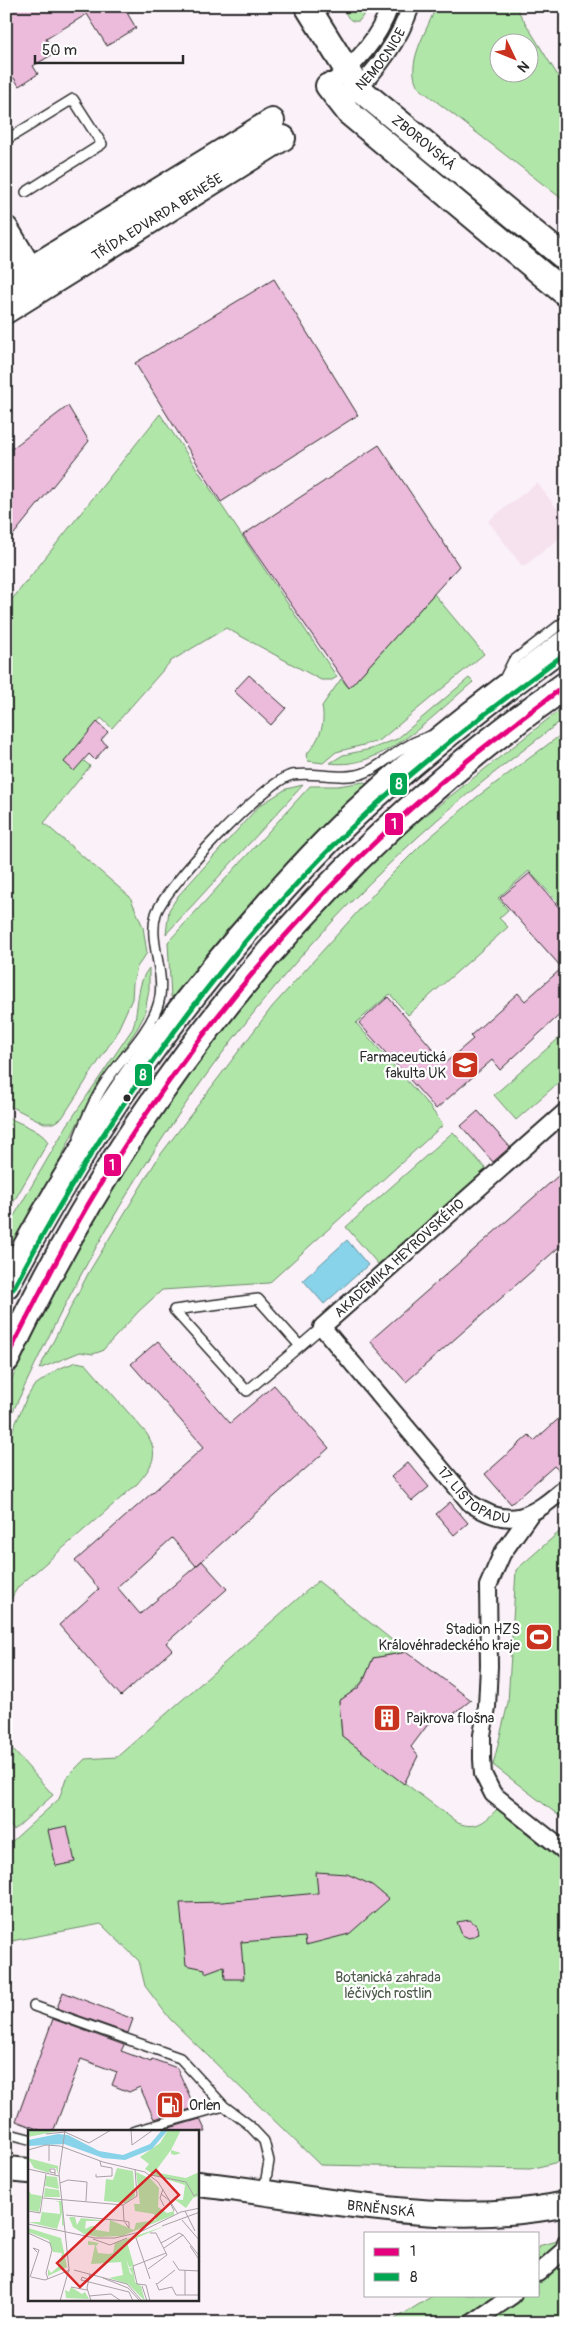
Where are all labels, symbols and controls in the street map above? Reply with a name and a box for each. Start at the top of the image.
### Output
street label: NEMOCNICE [352,25,409,94]
scale bar [35,32,182,64]
north arrow [490,32,540,82]
text: 50 m [42,41,77,60]
text: N [514,57,533,76]
street label: ZBOROVSKÁ [388,111,460,174]
street label: TŘÍDA EDVARDA BENEŠE [89,170,226,264]
line badge: 8 [389,772,408,796]
text: 8 [395,776,403,793]
line badge: 1 [384,812,404,836]
text: 1 [391,816,397,833]
place label: Farmaceutická fakulta UK [359,1049,447,1082]
school or university icon: Farmaceutická fakulta UK [450,1050,480,1080]
line badge: 8 [134,1063,153,1087]
text: 8 [139,1067,147,1084]
unlabelled marker [122,1093,132,1103]
line badge: 1 [103,1153,122,1177]
text: 1 [109,1157,115,1174]
street label: AKADEMIKA HEYROVSKÉHO [330,1195,468,1321]
street label: 17. LISTOPADU [434,1463,511,1527]
place label: Stadion HZS Královéhradeckého kraje [378,1621,520,1654]
sports icon: Stadion HZS Královéhradeckého kraje [524,1622,554,1652]
building icon: Pajkrova flošna [372,1703,402,1733]
place label: Pajkrova flošna [406,1710,494,1727]
park label: Botanická zahrada léčivých rostlin [335,1969,441,2002]
fuel station icon: Orlen [155,2090,185,2120]
place label: Orlen [189,2097,221,2114]
inset map [28,2130,199,2302]
street label: BRNĚNSKÁ [346,2197,416,2221]
legend [364,2232,540,2296]
text: 1 [410,2242,416,2261]
text: 8 [410,2268,418,2287]

